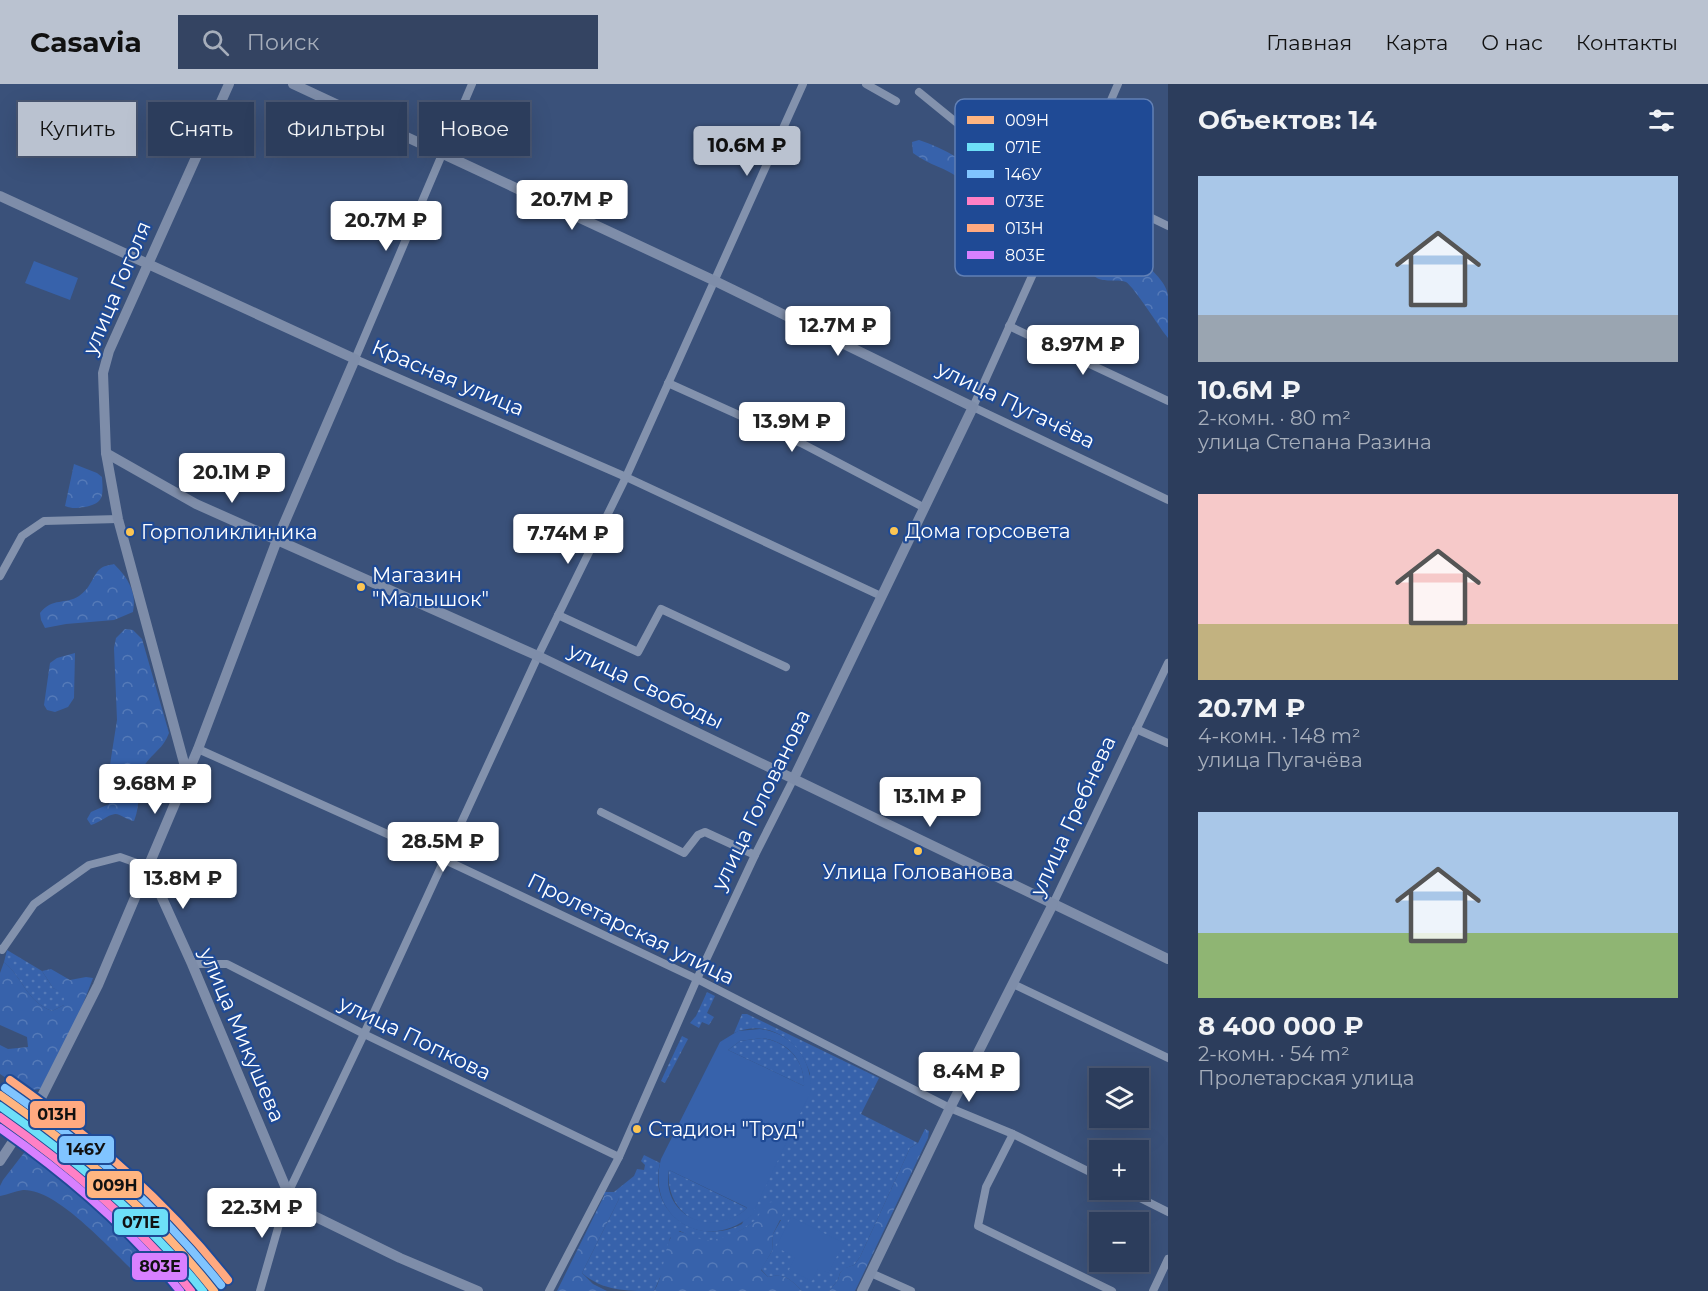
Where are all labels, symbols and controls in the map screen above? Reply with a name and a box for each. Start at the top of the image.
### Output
search box [178,15,598,69]
text: Casavia [30,25,142,59]
icon: search [199,26,232,59]
text: Поиск [247,29,319,56]
text: Главная [1266,30,1352,55]
text: Карта [1385,30,1448,55]
text: О нас [1481,30,1543,55]
text: Контакты [1576,30,1678,55]
legend [955,99,1153,276]
chip: Купить [18,102,136,156]
chip: Снять [148,102,254,156]
chip: Фильтры [266,102,407,156]
chip: Новое [419,102,530,156]
text: Объектов: 14 [1198,104,1377,136]
icon: filters [1645,104,1678,137]
text: 009Н [1005,111,1049,130]
pin: 10.6M ₽ [692,126,802,177]
text: 10.6M ₽ [707,133,787,157]
text: 071Е [1005,138,1041,157]
text: 146У [1005,165,1042,184]
pin: 20.7M ₽ [517,180,627,231]
text: 20.7M ₽ [531,187,613,211]
text: 073Е [1005,192,1044,211]
pin: 20.7M ₽ [331,201,441,252]
text: 20.7M ₽ [345,208,427,232]
icon: home [1384,215,1492,323]
street label: улица Гоголя [77,217,156,359]
text: 013Н [1005,219,1044,238]
text: 803Е [1005,246,1045,265]
pin: 12.7M ₽ [783,306,893,357]
text: 12.7M ₽ [799,313,877,337]
pin: 8.97M ₽ [1028,325,1138,376]
text: 8.97M ₽ [1041,332,1125,356]
street label: Красная улица [368,334,528,421]
street label: улица Пугачёва [932,355,1099,454]
text: 10.6M ₽ [1198,374,1301,406]
pin: 13.9M ₽ [737,402,847,453]
text: 2-комн. · 80 m² [1198,406,1351,430]
text: 13.9M ₽ [753,409,831,433]
text: улица Степана Разина [1198,430,1432,454]
pin: 20.1M ₽ [177,453,287,504]
text: 20.1M ₽ [193,460,271,484]
pin: 7.74M ₽ [513,514,623,565]
place label: Дома горсовета [905,519,1070,543]
place label: Горполиклиника [141,520,317,544]
text: 7.74M ₽ [527,521,609,545]
marker: Дома горсовета [888,525,900,537]
marker: Горполиклиника [124,526,136,538]
icon: home [1384,533,1492,641]
place label: Магазин "Малышок" [372,563,489,611]
marker: Магазин "Малышок" [355,581,367,593]
street label: улица Свободы [564,637,728,734]
text: 20.7M ₽ [1198,692,1306,724]
street label: улица Голованова [705,705,815,895]
text: 4-комн. · 148 m² [1198,724,1361,748]
street label: улица Гребнева [1024,732,1121,901]
text: улица Пугачёва [1198,748,1363,772]
pin: 9.68M ₽ [100,764,210,815]
text: 9.68M ₽ [113,771,197,795]
pin: 13.1M ₽ [875,777,985,828]
text: 13.1M ₽ [894,784,966,808]
pin: 28.5M ₽ [388,822,498,873]
text: 28.5M ₽ [402,829,484,853]
marker: Улица Голованова [912,845,924,857]
icon: home [1384,851,1492,959]
pin: 13.8M ₽ [128,859,238,910]
place label: Улица Голованова [823,860,1013,884]
text: 13.8M ₽ [144,866,222,890]
street label: Пролетарская улица [524,868,739,990]
street label: улица Микушева [194,943,290,1126]
street label: улица Попкова [334,989,495,1085]
text: 8 400 000 ₽ [1198,1010,1364,1042]
text: 2-комн. · 54 m² [1198,1042,1350,1066]
pin: 8.4M ₽ [920,1052,1018,1103]
text: 8.4M ₽ [933,1059,1005,1083]
text: Пролетарская улица [1198,1066,1414,1090]
map controls [1089,1068,1149,1272]
button: layers [1089,1068,1149,1128]
line badge: 013Н [29,1100,86,1129]
text: 013Н [37,1105,77,1124]
place label: Стадион "Труд" [648,1117,805,1141]
marker: Стадион "Труд" [631,1123,643,1135]
line badge: 146У [58,1135,115,1164]
text: 146У [66,1140,106,1159]
button: + [1089,1140,1149,1200]
line badge: 009Н [86,1170,143,1199]
text: 009Н [93,1176,138,1195]
pin: 22.3M ₽ [207,1188,317,1239]
text: 22.3M ₽ [221,1195,303,1219]
line badge: 071Е [113,1208,169,1236]
button: − [1089,1212,1149,1272]
text: 071Е [122,1213,160,1232]
line badge: 803Е [131,1252,188,1281]
text: 803Е [139,1257,181,1276]

